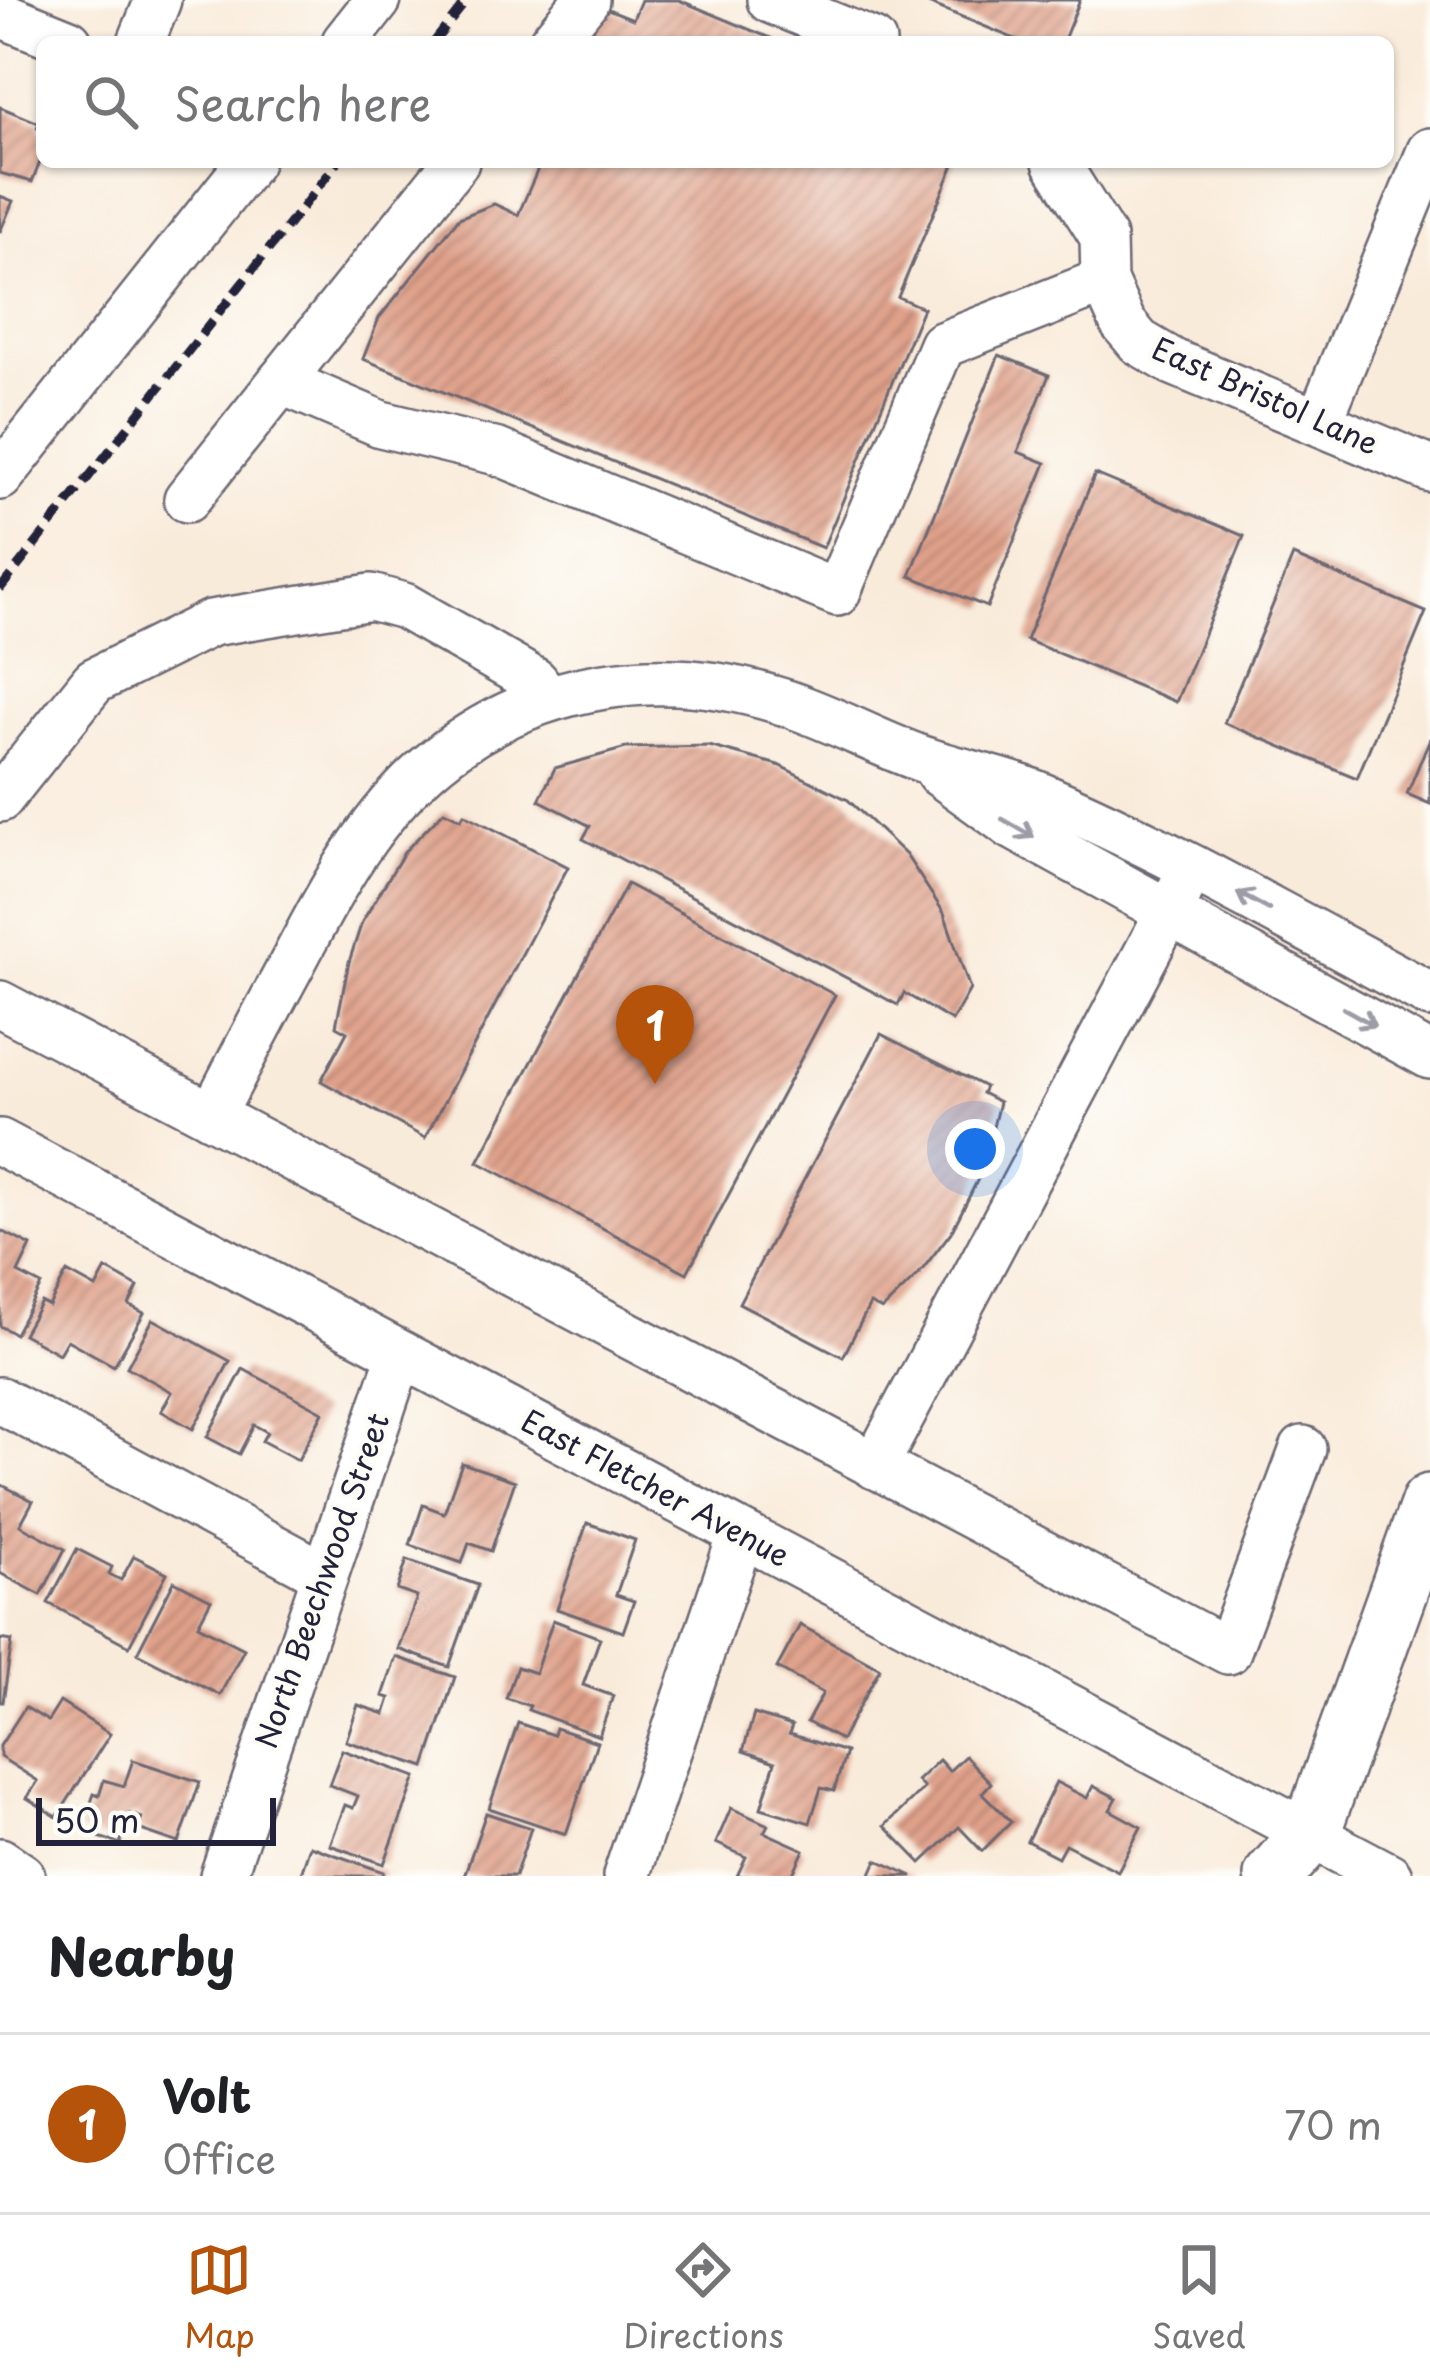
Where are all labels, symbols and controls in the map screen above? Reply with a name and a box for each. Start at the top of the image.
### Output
search box [36,36,1394,168]
text: Search here [174,68,431,136]
icon: search [78,69,144,135]
street label: East Bristol Lane [1146,325,1386,465]
one-way arrow [1000,816,1035,840]
one-way arrow [1236,889,1271,912]
pin: 1 [616,985,694,1084]
one-way arrow [1340,1006,1375,1029]
your location [945,1119,1005,1179]
street label: East Fletcher Avenue [514,1397,798,1577]
street label: North Beechwood Street [242,1407,399,1754]
scale bar [36,1792,276,1845]
text: 50 m [54,1794,140,1844]
text: Nearby [48,1916,235,1993]
text: Volt [162,2060,251,2128]
text: 1 [78,2094,96,2153]
text: 70 m [1284,2094,1382,2153]
text: Office [162,2128,276,2187]
tab: Map [184,2237,255,2359]
tab: Directions [623,2237,784,2359]
tab: Saved [1152,2237,1246,2359]

